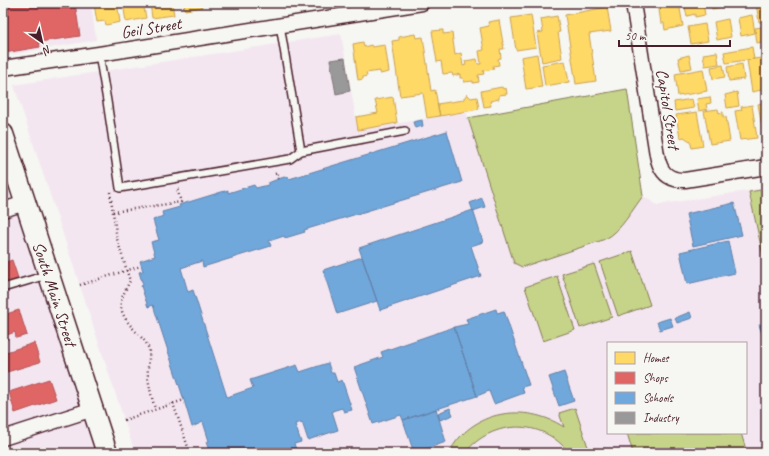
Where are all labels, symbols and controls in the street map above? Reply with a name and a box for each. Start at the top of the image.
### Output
street label: Geil Street [119,13,185,43]
north arrow [22,22,62,62]
scale bar [619,22,730,48]
text: 50 m [625,28,647,44]
text: N [39,43,54,59]
street label: Capitol Street [651,68,685,153]
street label: South Main Street [28,239,83,351]
legend [607,342,747,434]
text: Homes [643,350,670,366]
text: Shops [643,370,668,386]
text: Schools [643,390,675,406]
text: Industry [643,410,680,426]

